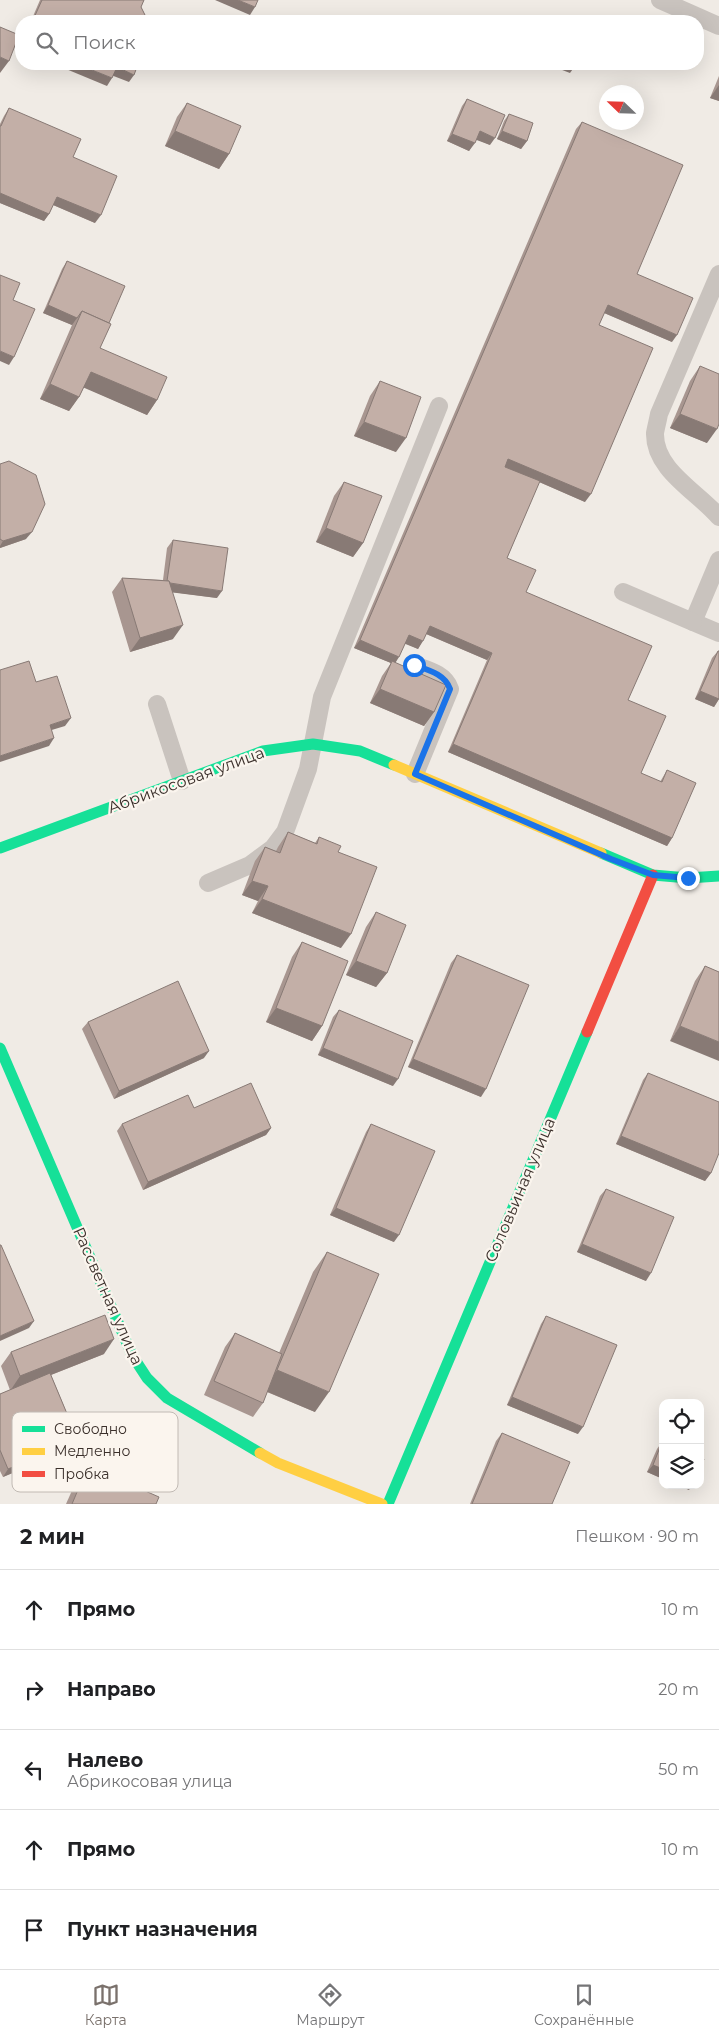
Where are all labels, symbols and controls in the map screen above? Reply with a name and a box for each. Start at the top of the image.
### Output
search box [15,15,704,70]
icon: search [33,29,61,57]
text: Поиск [73,31,136,54]
north arrow [599,85,644,130]
route start [403,654,426,677]
street label: Абрикосовая улица [105,743,267,817]
route end [677,867,700,890]
street label: Соловьиная улица [481,1115,559,1265]
street label: Рассветная улица [69,1224,147,1368]
map controls [659,1399,704,1489]
button: locate [659,1399,704,1444]
legend [12,1412,178,1492]
text: Свободно [54,1420,127,1438]
text: Медленно [54,1442,130,1460]
button: layers [659,1444,704,1489]
text: Пробка [54,1465,109,1483]
text: 2 мин [20,1524,85,1549]
text: Пешком · 90 m [575,1527,699,1546]
icon: ahead [20,1596,48,1624]
text: Прямо [67,1598,135,1621]
text: 10 m [661,1600,699,1619]
icon: right [20,1676,48,1704]
text: Направо [67,1678,156,1701]
text: 20 m [658,1680,699,1699]
text: Налево [67,1749,143,1772]
icon: left [20,1756,48,1784]
text: 50 m [658,1760,699,1779]
text: Абрикосовая улица [67,1772,232,1791]
icon: ahead [20,1836,48,1864]
text: Прямо [67,1838,135,1861]
text: 10 m [661,1840,699,1859]
icon: arrive [20,1916,48,1944]
text: Пункт назначения [67,1918,258,1941]
tab: Карта [85,1981,127,2029]
tab: Маршрут [296,1981,364,2029]
tab: Сохранённые [534,1981,634,2029]

